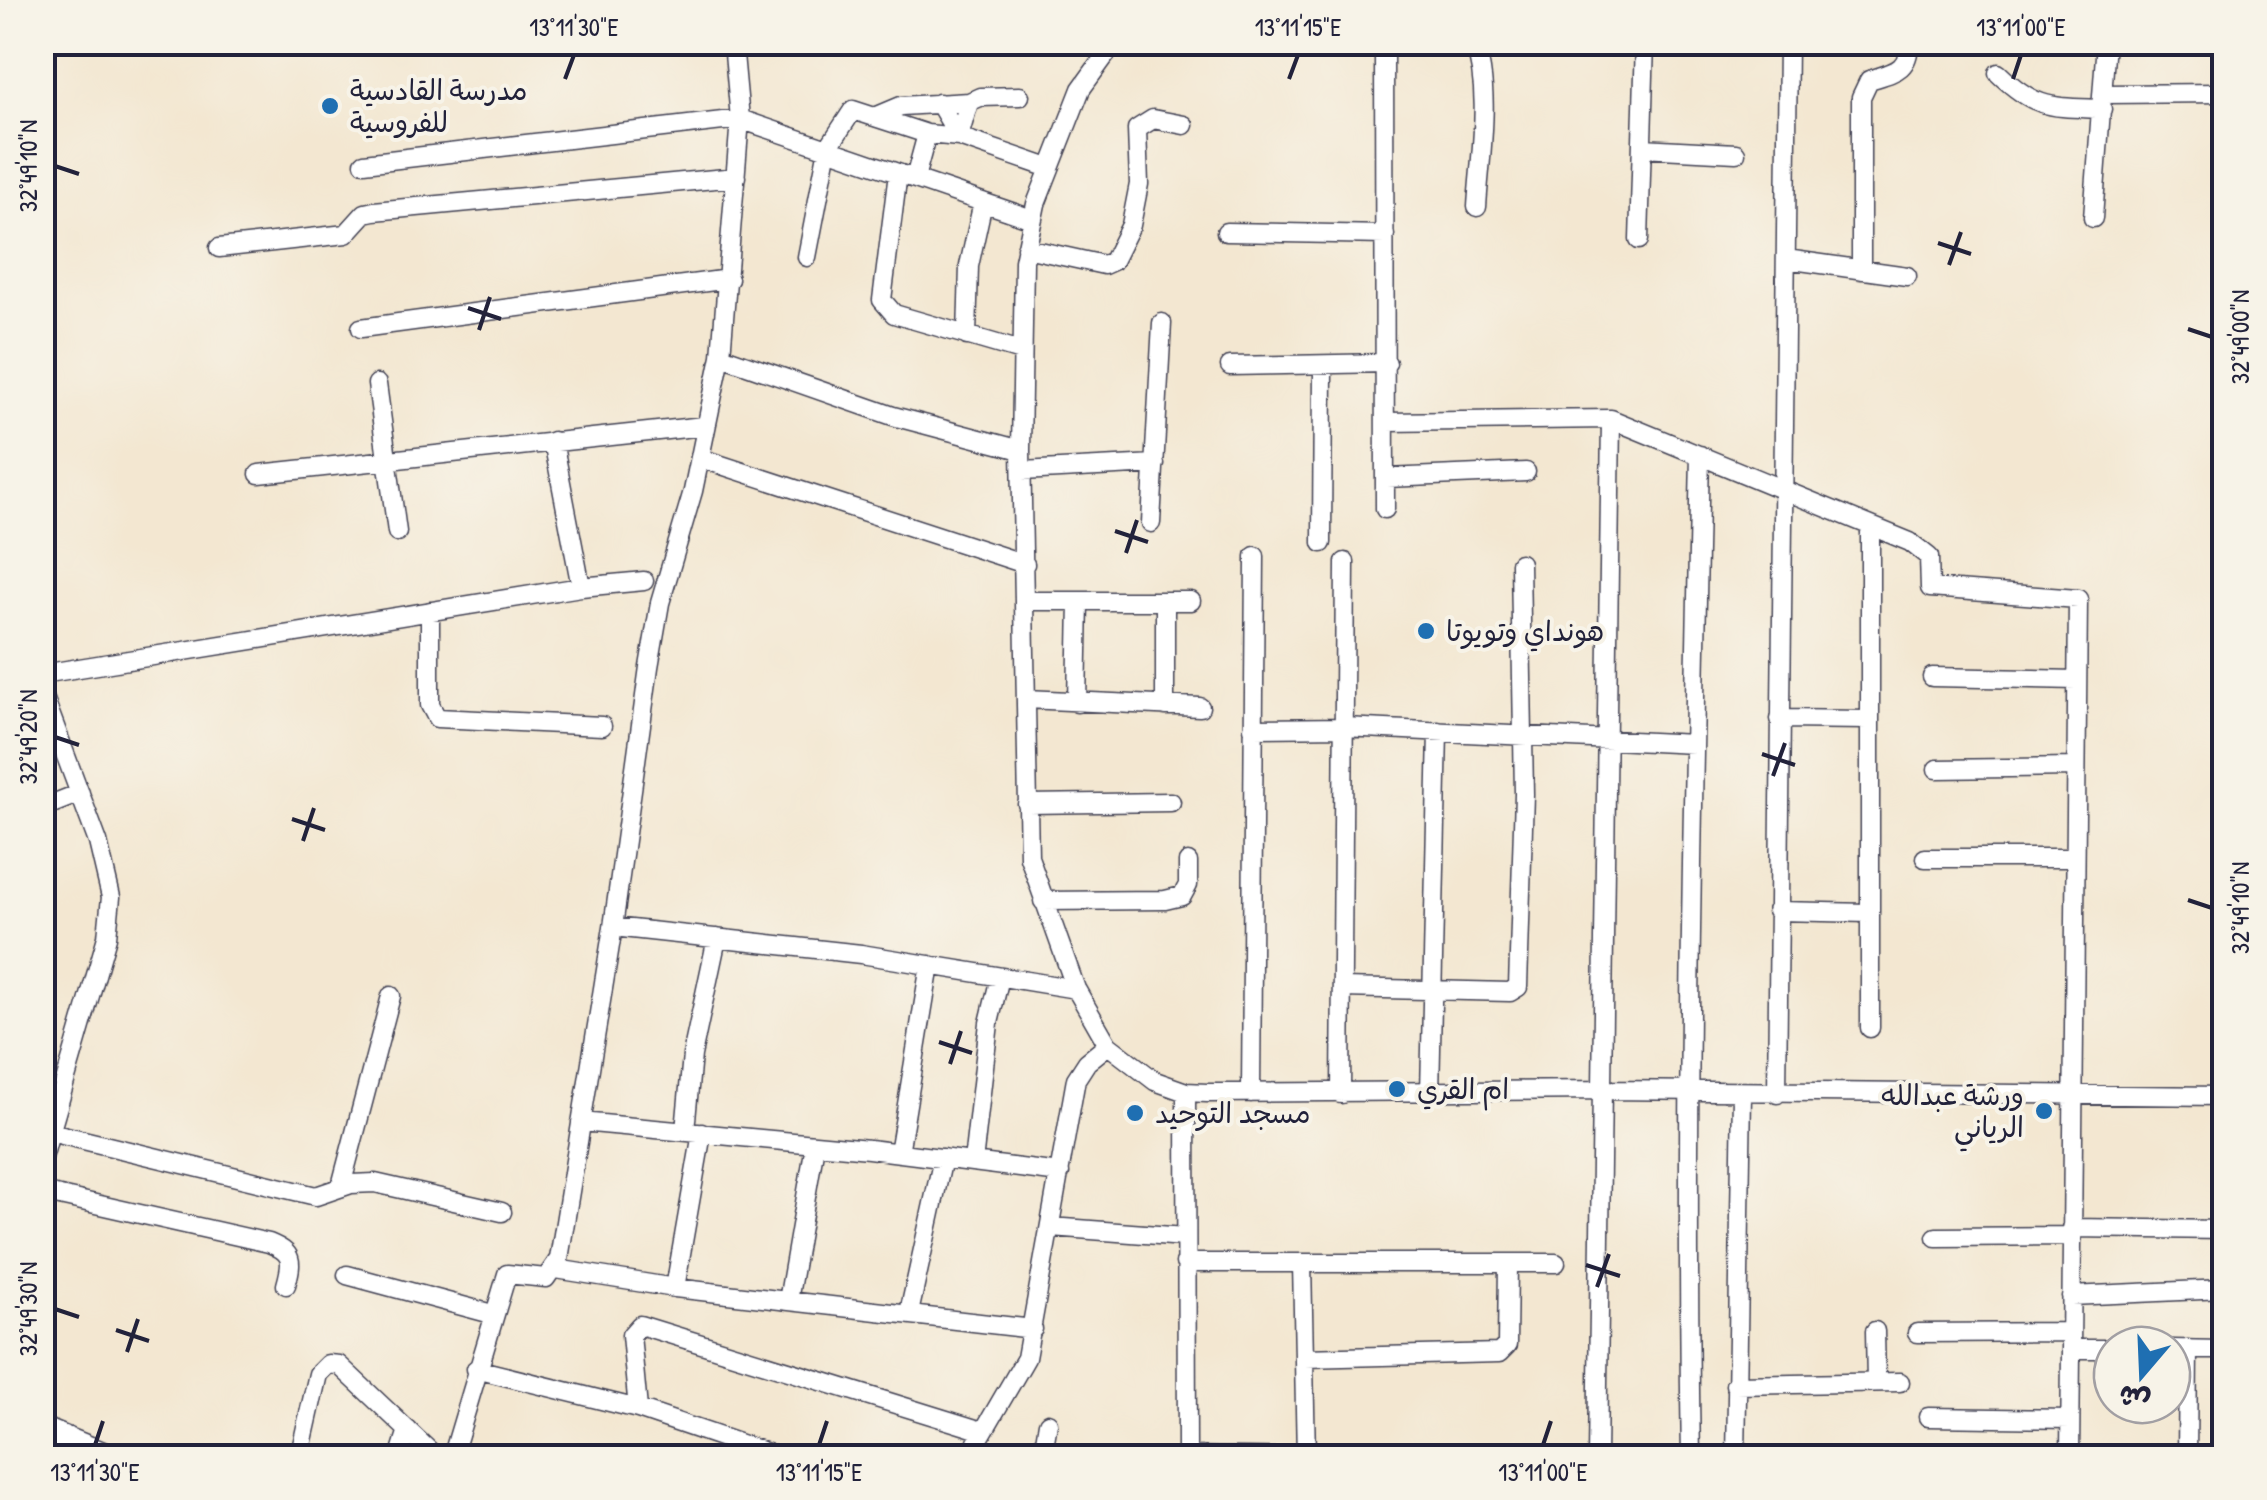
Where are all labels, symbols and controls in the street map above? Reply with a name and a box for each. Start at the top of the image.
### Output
text: 13°11'30"E [529,10,619,44]
text: 13°11'15"E [1255,10,1341,44]
text: 13°11'00"E [1976,10,2066,44]
place label: مدرسة القادسية للفروسية [350,71,528,141]
marker: مدرسة القادسية للفروسية [319,95,341,117]
text: 32°49'10"N [11,120,45,212]
text: 32°49'00"N [2223,290,2257,384]
place label: هونداي وتويوتا [1446,612,1604,652]
marker: هونداي وتويوتا [1415,620,1437,642]
text: 32°49'20"N [11,689,45,785]
text: 32°49'10"N [2223,862,2257,954]
place label: ام القري [1417,1070,1509,1111]
place label: ورشة عبدالله الرياني [1881,1076,2024,1152]
marker: ام القري [1386,1078,1408,1100]
place label: مسجد التوحيد [1155,1094,1311,1132]
marker: ورشة عبدالله الرياني [2033,1100,2055,1122]
marker: مسجد التوحيد [1124,1102,1146,1124]
text: 32°49'30"N [11,1262,45,1356]
north arrow [2092,1325,2192,1425]
text: ش [2113,1376,2155,1422]
text: 13°11'30"E [50,1455,140,1489]
text: 13°11'15"E [776,1455,862,1489]
text: 13°11'00"E [1498,1455,1588,1489]

